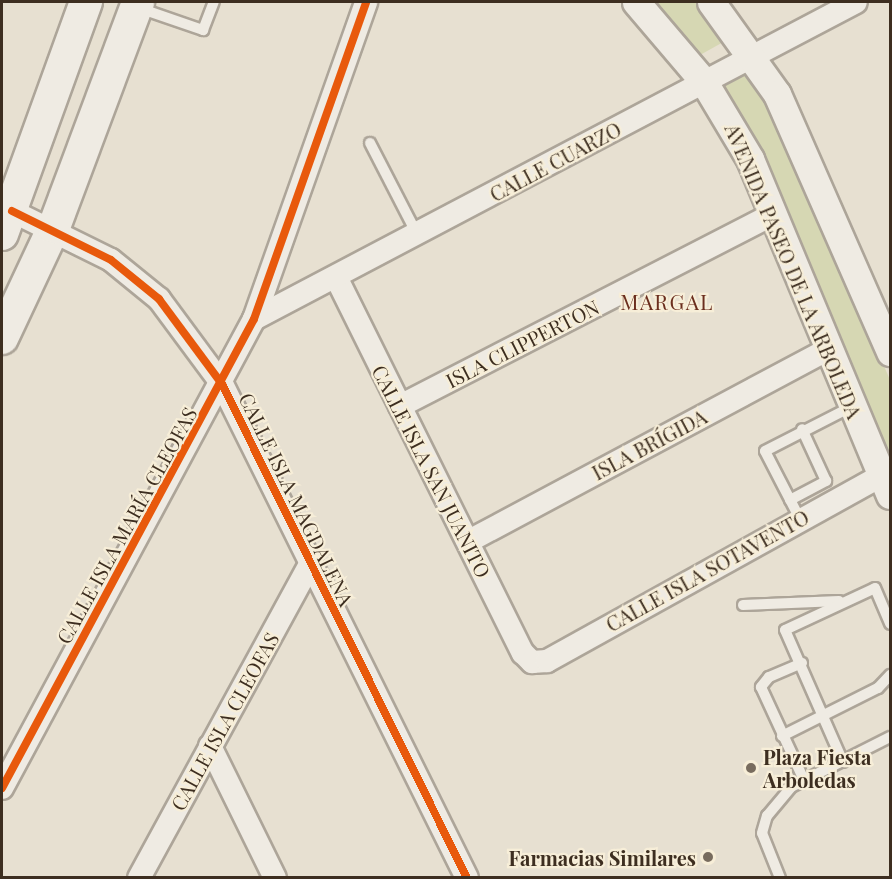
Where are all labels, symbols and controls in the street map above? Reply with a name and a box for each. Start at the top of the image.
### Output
street label: CALLE CUARZO [485,116,625,206]
street label: AVENIDA PASEO DE LA ARBOLEDA [721,120,867,422]
district label: MARGAL [620,288,714,314]
street label: ISLA CLIPPERTON [441,294,603,392]
street label: CALLE ISLA SAN JUANITO [368,361,496,581]
street label: CALLE ISLA MAGDALENA [235,388,359,610]
street label: CALLE ISLA MARÍA CLEOFAS [51,403,201,647]
street label: ISLA BRÍGIDA [588,404,710,484]
street label: CALLE ISLA SOTAVENTO [601,504,813,636]
street label: CALLE ISLA CLEOFAS [165,628,283,814]
place label: Plaza Fiesta Arboledas [763,744,872,791]
marker: Plaza Fiesta Arboledas [744,761,758,775]
place label: Farmacias Similares [509,845,696,869]
marker: Farmacias Similares [701,850,715,864]

